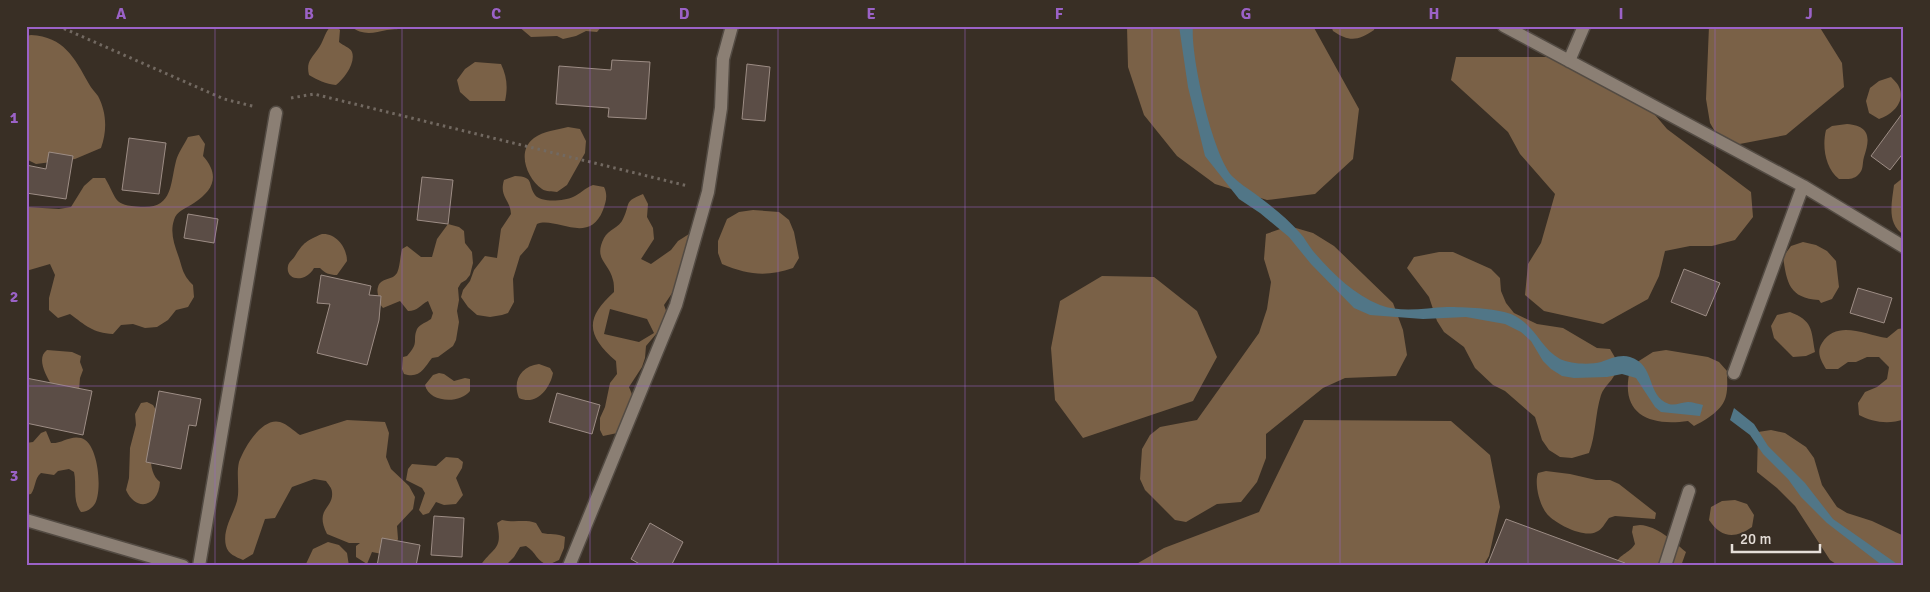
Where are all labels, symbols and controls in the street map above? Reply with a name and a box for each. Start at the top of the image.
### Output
text: A [116,4,127,24]
text: B [304,4,314,24]
text: C [491,4,501,24]
text: D [679,4,690,24]
text: E [866,4,876,24]
text: F [1055,4,1064,24]
text: G [1241,4,1251,24]
text: H [1429,4,1439,24]
text: I [1618,4,1624,24]
text: J [1805,4,1813,24]
text: 1 [10,108,19,128]
text: 2 [10,287,18,307]
text: 3 [10,466,18,486]
scale bar [1732,522,1820,554]
text: 20 m [1740,530,1771,548]

